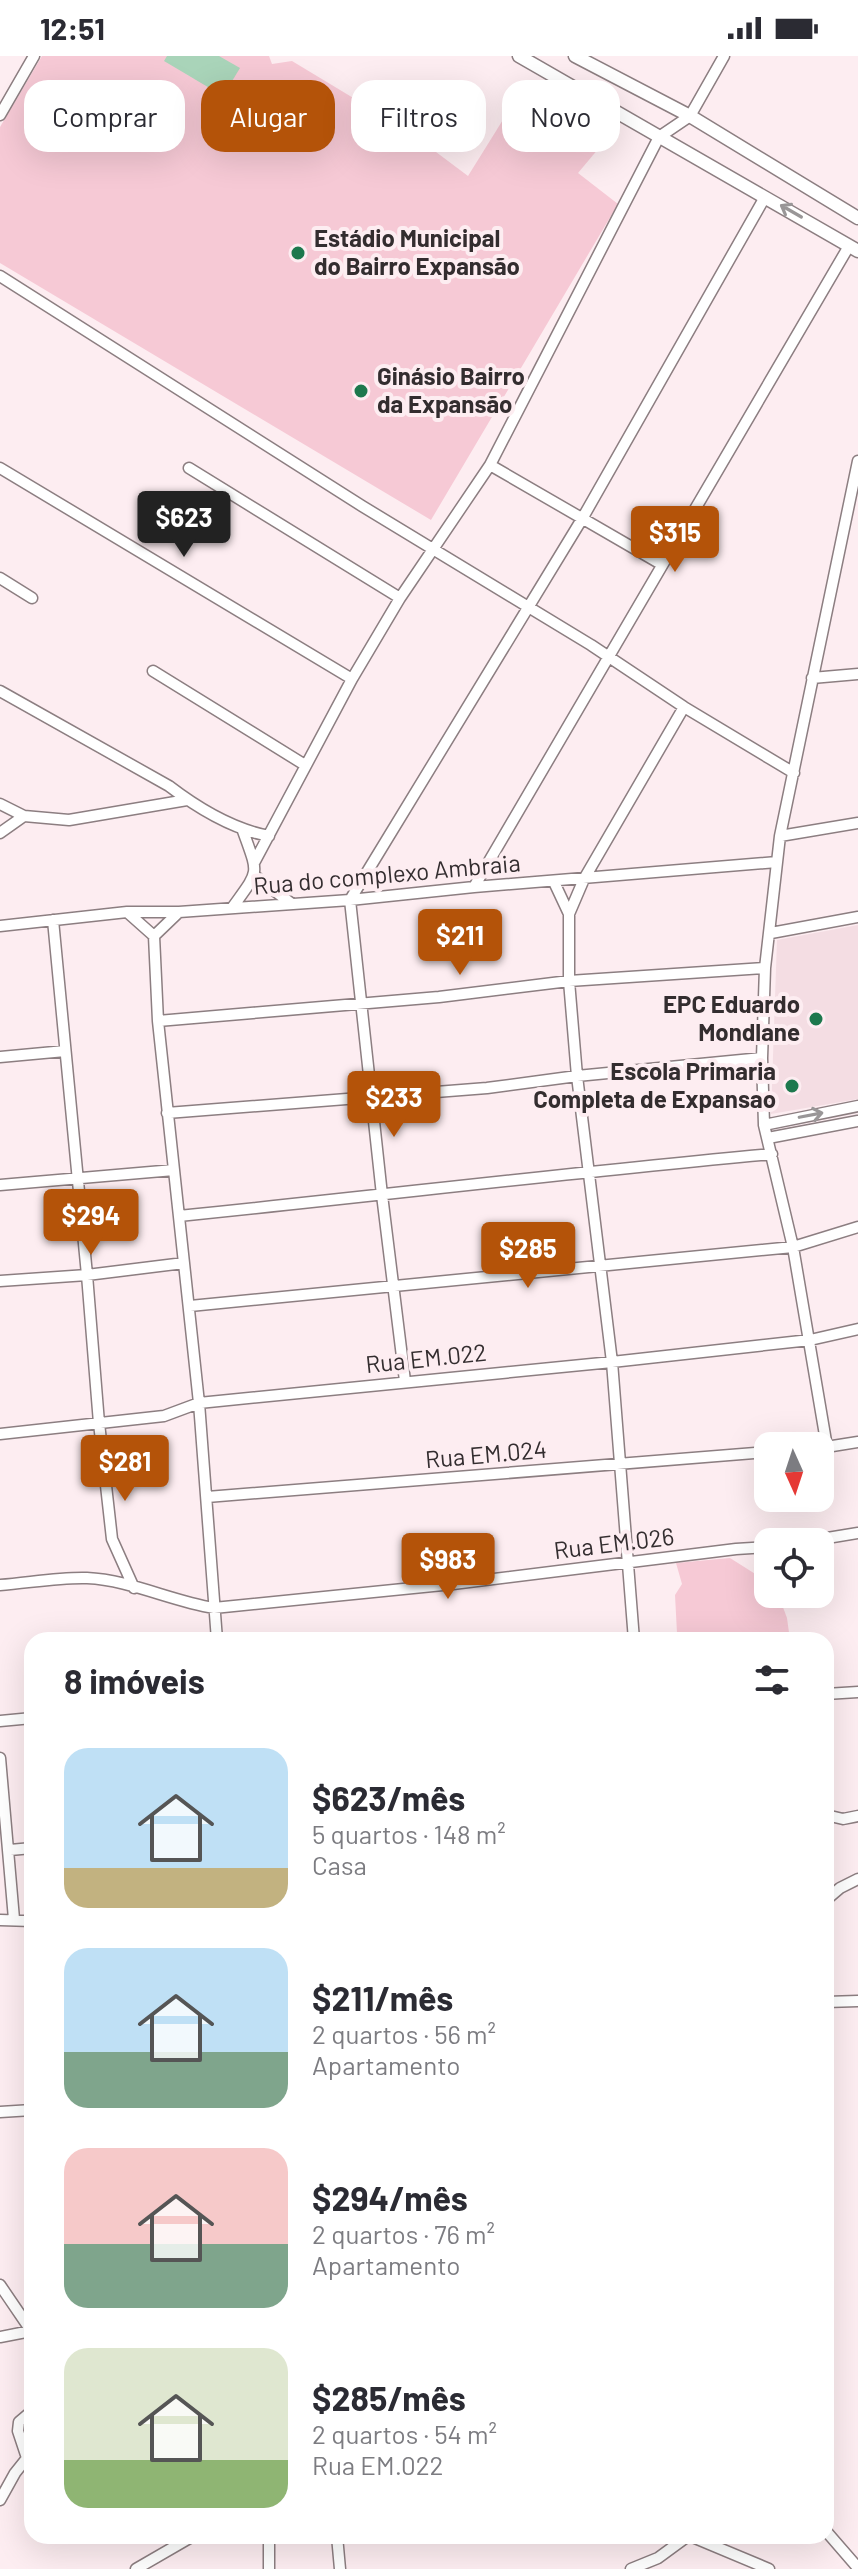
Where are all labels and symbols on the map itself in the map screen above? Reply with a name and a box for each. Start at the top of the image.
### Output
one-way arrow [780,203,803,219]
place label: Estádio Municipal do Bairro Expansão [314,223,520,280]
marker: Estádio Municipal do Bairro Expansão [289,244,307,262]
place label: Ginásio Bairro da Expansão [377,361,525,418]
marker: Ginásio Bairro da Expansão [352,382,370,400]
pin: $623 [137,491,231,559]
pin: $315 [628,506,722,574]
street label: Rua do complexo Ambraia [252,847,522,900]
pin: $211 [413,909,507,977]
place label: EPC Eduardo Mondlane [663,989,800,1046]
marker: EPC Eduardo Mondlane [807,1010,825,1028]
place label: Escola Primaria Completa de Expansao [533,1056,776,1113]
pin: $233 [347,1071,441,1139]
marker: Escola Primaria Completa de Expansao [783,1077,801,1095]
one-way arrow [798,1107,823,1122]
pin: $294 [44,1189,138,1257]
pin: $285 [481,1222,575,1290]
street label: Rua EM.022 [364,1337,488,1378]
north arrow [754,1432,834,1512]
street label: Rua EM.024 [424,1434,548,1473]
pin: $281 [78,1435,172,1503]
street label: Rua EM.026 [552,1521,676,1564]
pin: $983 [401,1533,495,1601]

